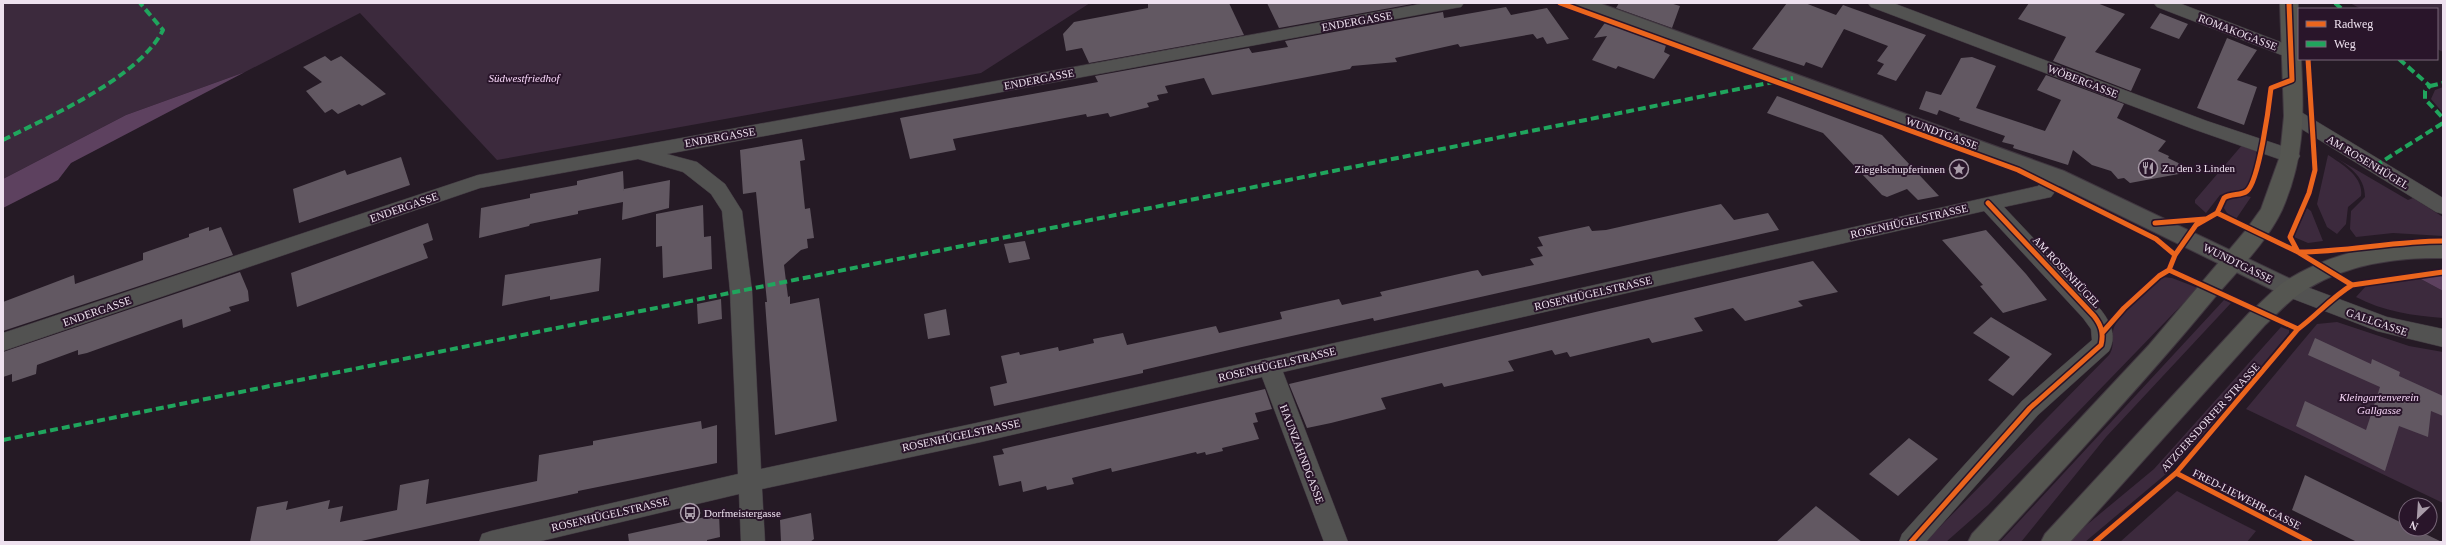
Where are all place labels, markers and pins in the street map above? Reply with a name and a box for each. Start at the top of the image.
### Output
restaurant icon: Zu den 3 Linden [2137,157,2159,179]
place icon: Ziegelschupferinnen [1948,158,1970,180]
place label: Zu den 3 Linden [2162,162,2236,174]
place label: Ziegelschupferinnen [1855,163,1946,175]
bus stop icon: Dorfmeistergasse [679,502,701,524]
place label: Dorfmeistergasse [704,507,781,519]

